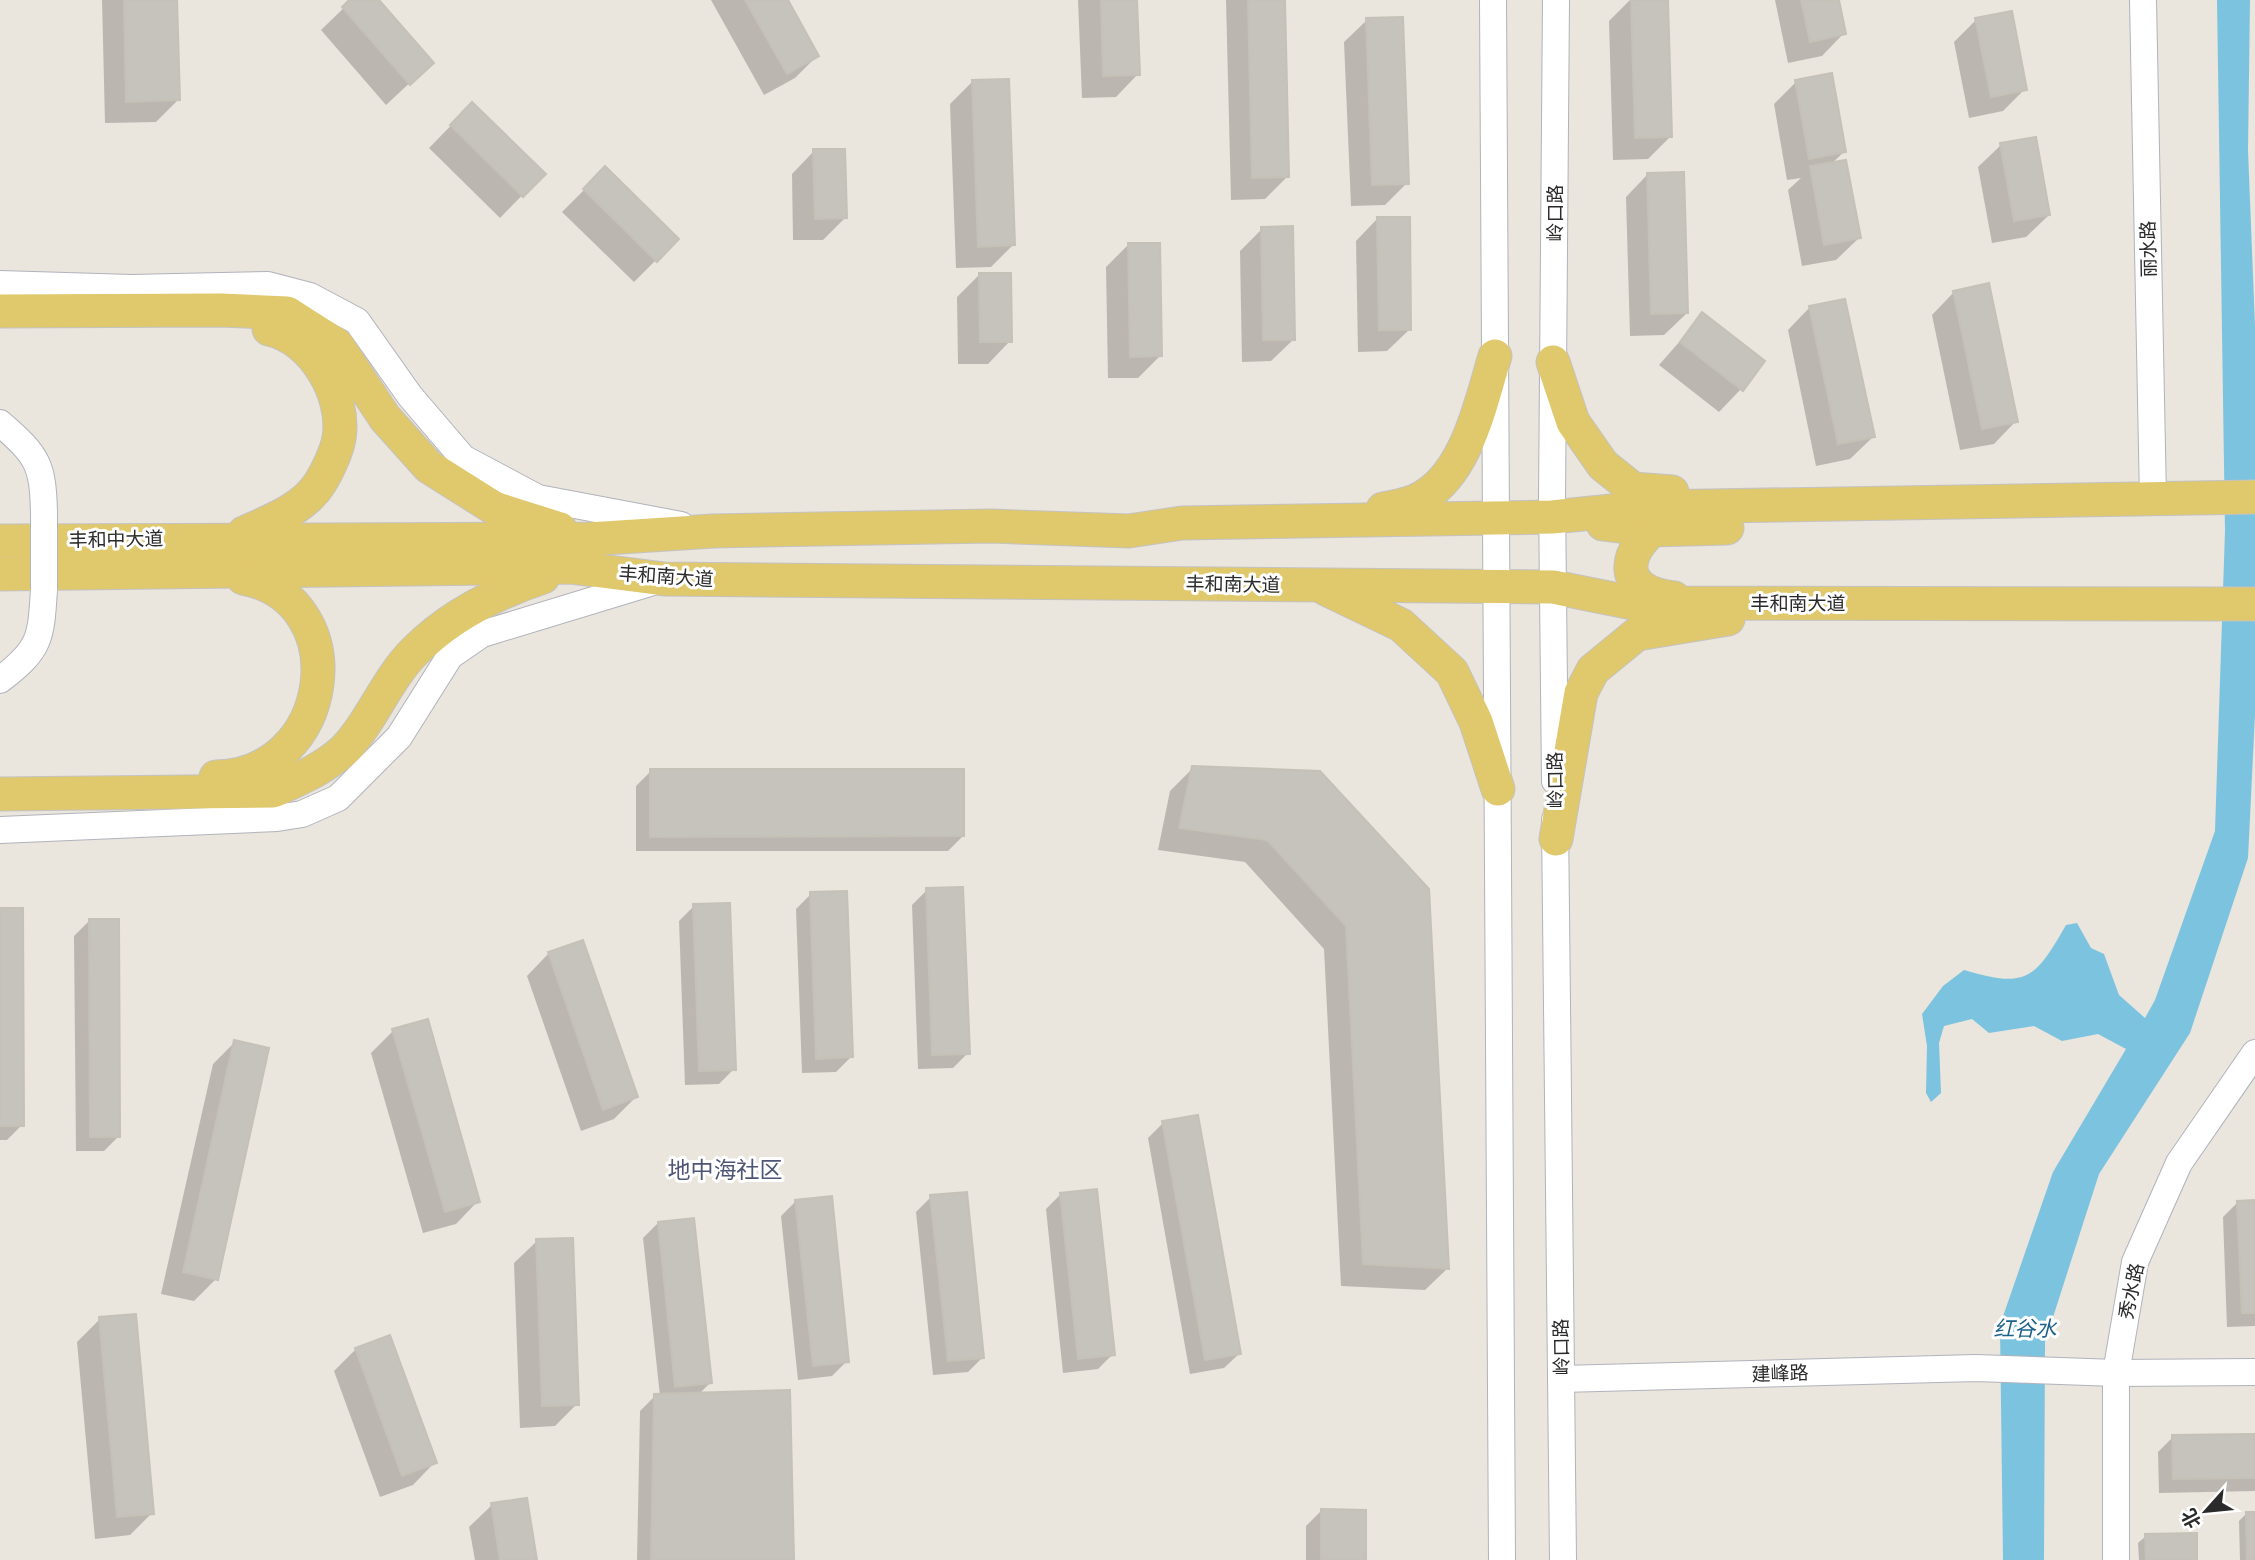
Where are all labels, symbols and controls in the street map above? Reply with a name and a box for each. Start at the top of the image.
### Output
street label: 岭口路 [1544,184,1566,242]
street label: 丽水路 [2137,220,2159,278]
street label: 丰和中大道 [68,527,164,551]
street label: 丰和南大道 [618,562,714,590]
street label: 丰和南大道 [1185,572,1281,596]
street label: 丰和南大道 [1750,592,1846,614]
street label: 岭口路 [1544,751,1566,809]
district label: 地中海社区 [668,1157,783,1182]
street label: 秀水路 [2114,1261,2148,1321]
water label: 红谷水 [1994,1316,2057,1340]
street label: 岭口路 [1550,1318,1572,1376]
street label: 建峰路 [1751,1361,1809,1385]
north arrow [2171,1476,2241,1546]
text: 北 [2177,1505,2205,1532]

